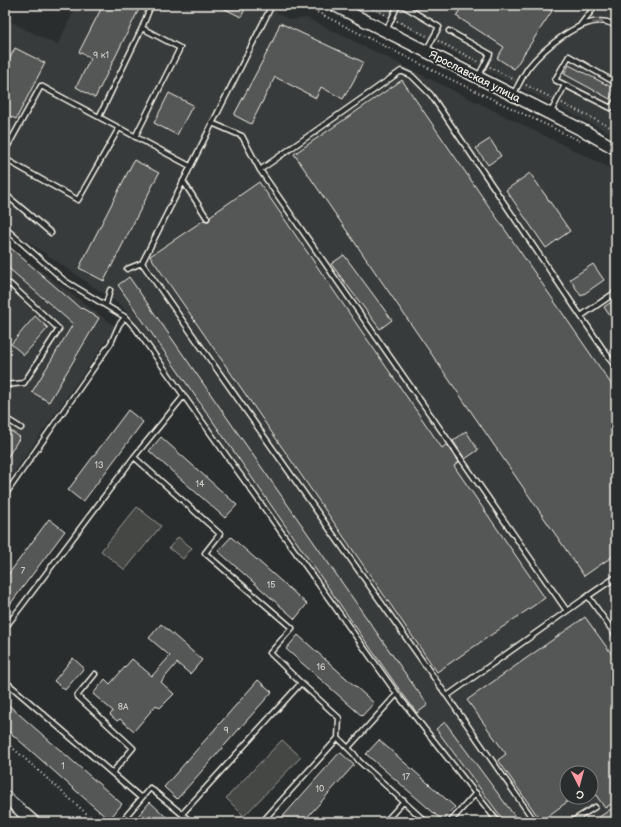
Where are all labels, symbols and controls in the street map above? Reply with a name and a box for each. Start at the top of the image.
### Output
one-way arrow [592,19,604,26]
street label: Ярославская улица [427,48,523,105]
house number: 9 к1 [93,50,109,61]
house number: 13 [94,460,104,471]
house number: 14 [196,479,205,490]
house number: 7 [21,566,26,577]
house number: 15 [267,580,275,591]
house number: 16 [317,662,326,673]
house number: 8А [118,702,129,713]
house number: 9 [223,725,229,736]
house number: 1 [61,761,65,772]
north arrow [559,765,599,805]
house number: 17 [402,772,411,783]
house number: 10 [316,784,324,795]
text: С [575,788,584,801]

